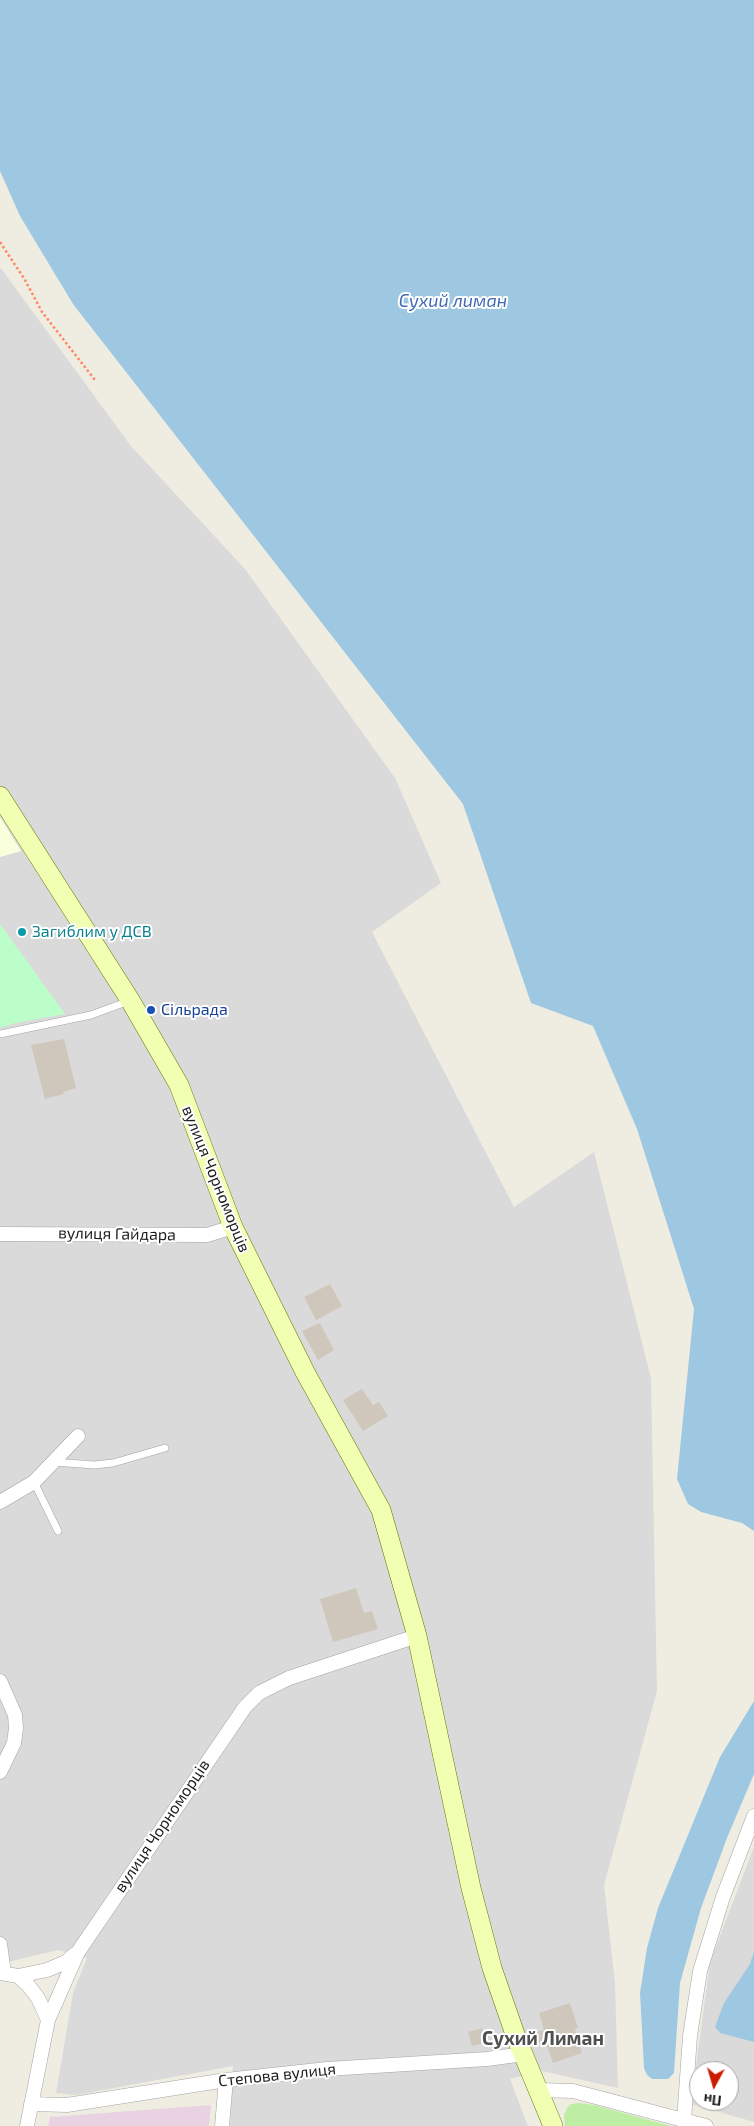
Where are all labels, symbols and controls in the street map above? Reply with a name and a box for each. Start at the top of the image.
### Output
water label: Сухий лиман [399,290,507,312]
place label: Загиблим у ДСВ [32,922,152,942]
marker: Загиблим у ДСВ [16,926,28,938]
place label: Сільрада [161,1000,228,1020]
marker: Сільрада [145,1004,157,1016]
street label: вулиця Чорноморців [178,1103,254,1255]
street label: вулиця Гайдара [58,1223,176,1245]
street label: вулиця Чорноморців [110,1756,214,1896]
district label: Сухий Лиман [482,2028,604,2050]
street label: Степова вулиця [217,2059,337,2091]
north arrow [689,2061,739,2111]
text: Пн [703,2091,722,2110]

